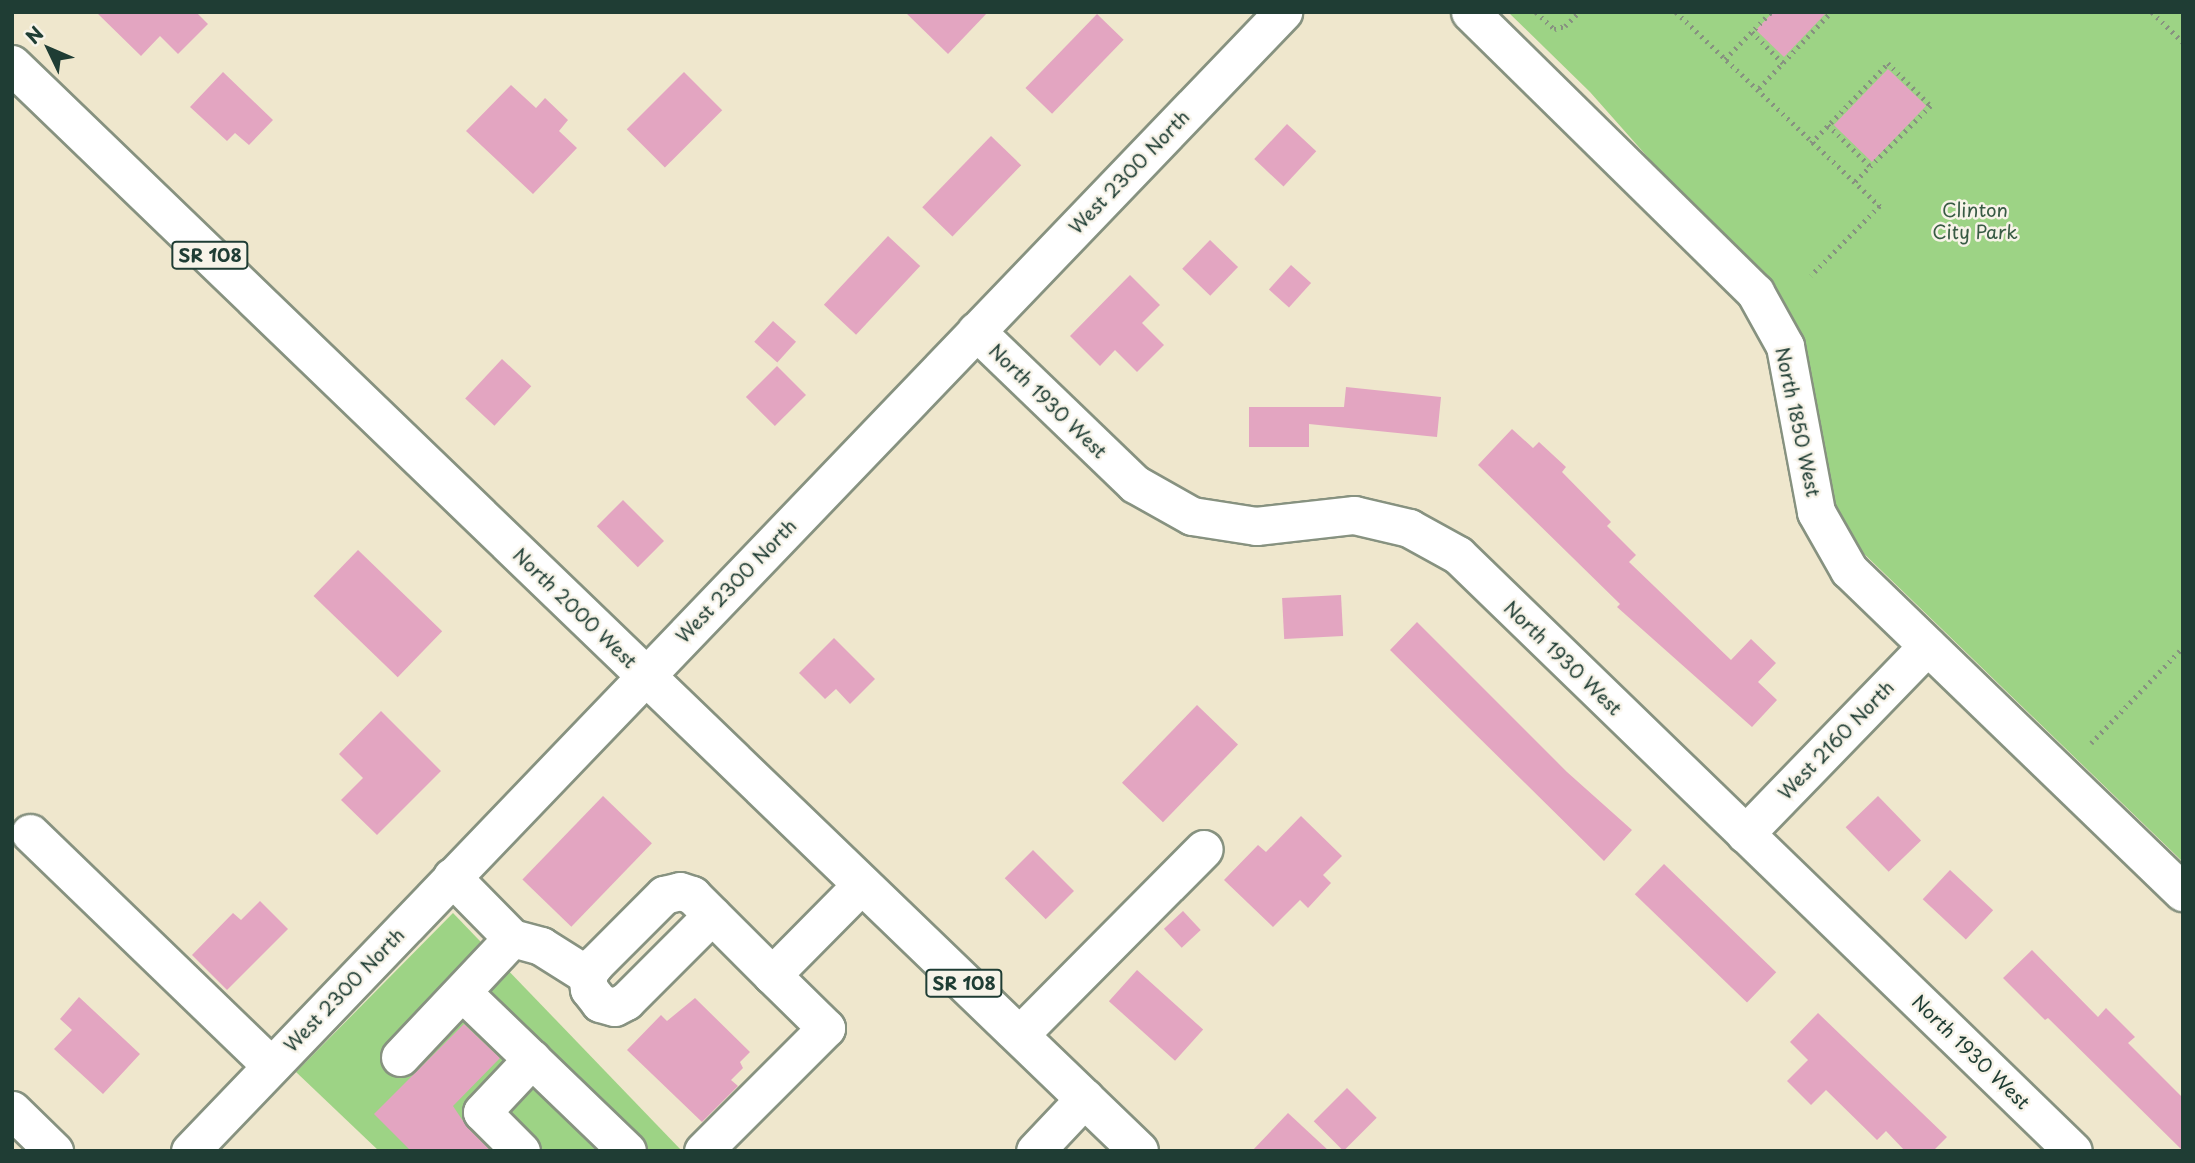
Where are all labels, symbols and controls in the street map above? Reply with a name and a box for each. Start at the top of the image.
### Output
north arrow [14,14,84,84]
text: N [19,19,49,50]
street label: West 2300 North [1064,105,1194,239]
park label: Clinton City Park [1932,199,2018,243]
road number: SR 108 [170,241,250,270]
street label: North 1930 West [984,339,1112,463]
street label: North 1850 West [1771,344,1825,500]
street label: West 2300 North [671,514,801,648]
street label: North 2000 West [508,543,642,673]
street label: North 1930 West [1499,596,1627,720]
street label: West 2160 North [1773,675,1899,805]
street label: West 2300 North [279,923,409,1057]
road number: SR 108 [924,968,1004,998]
street label: North 1930 West [1907,990,2035,1114]

